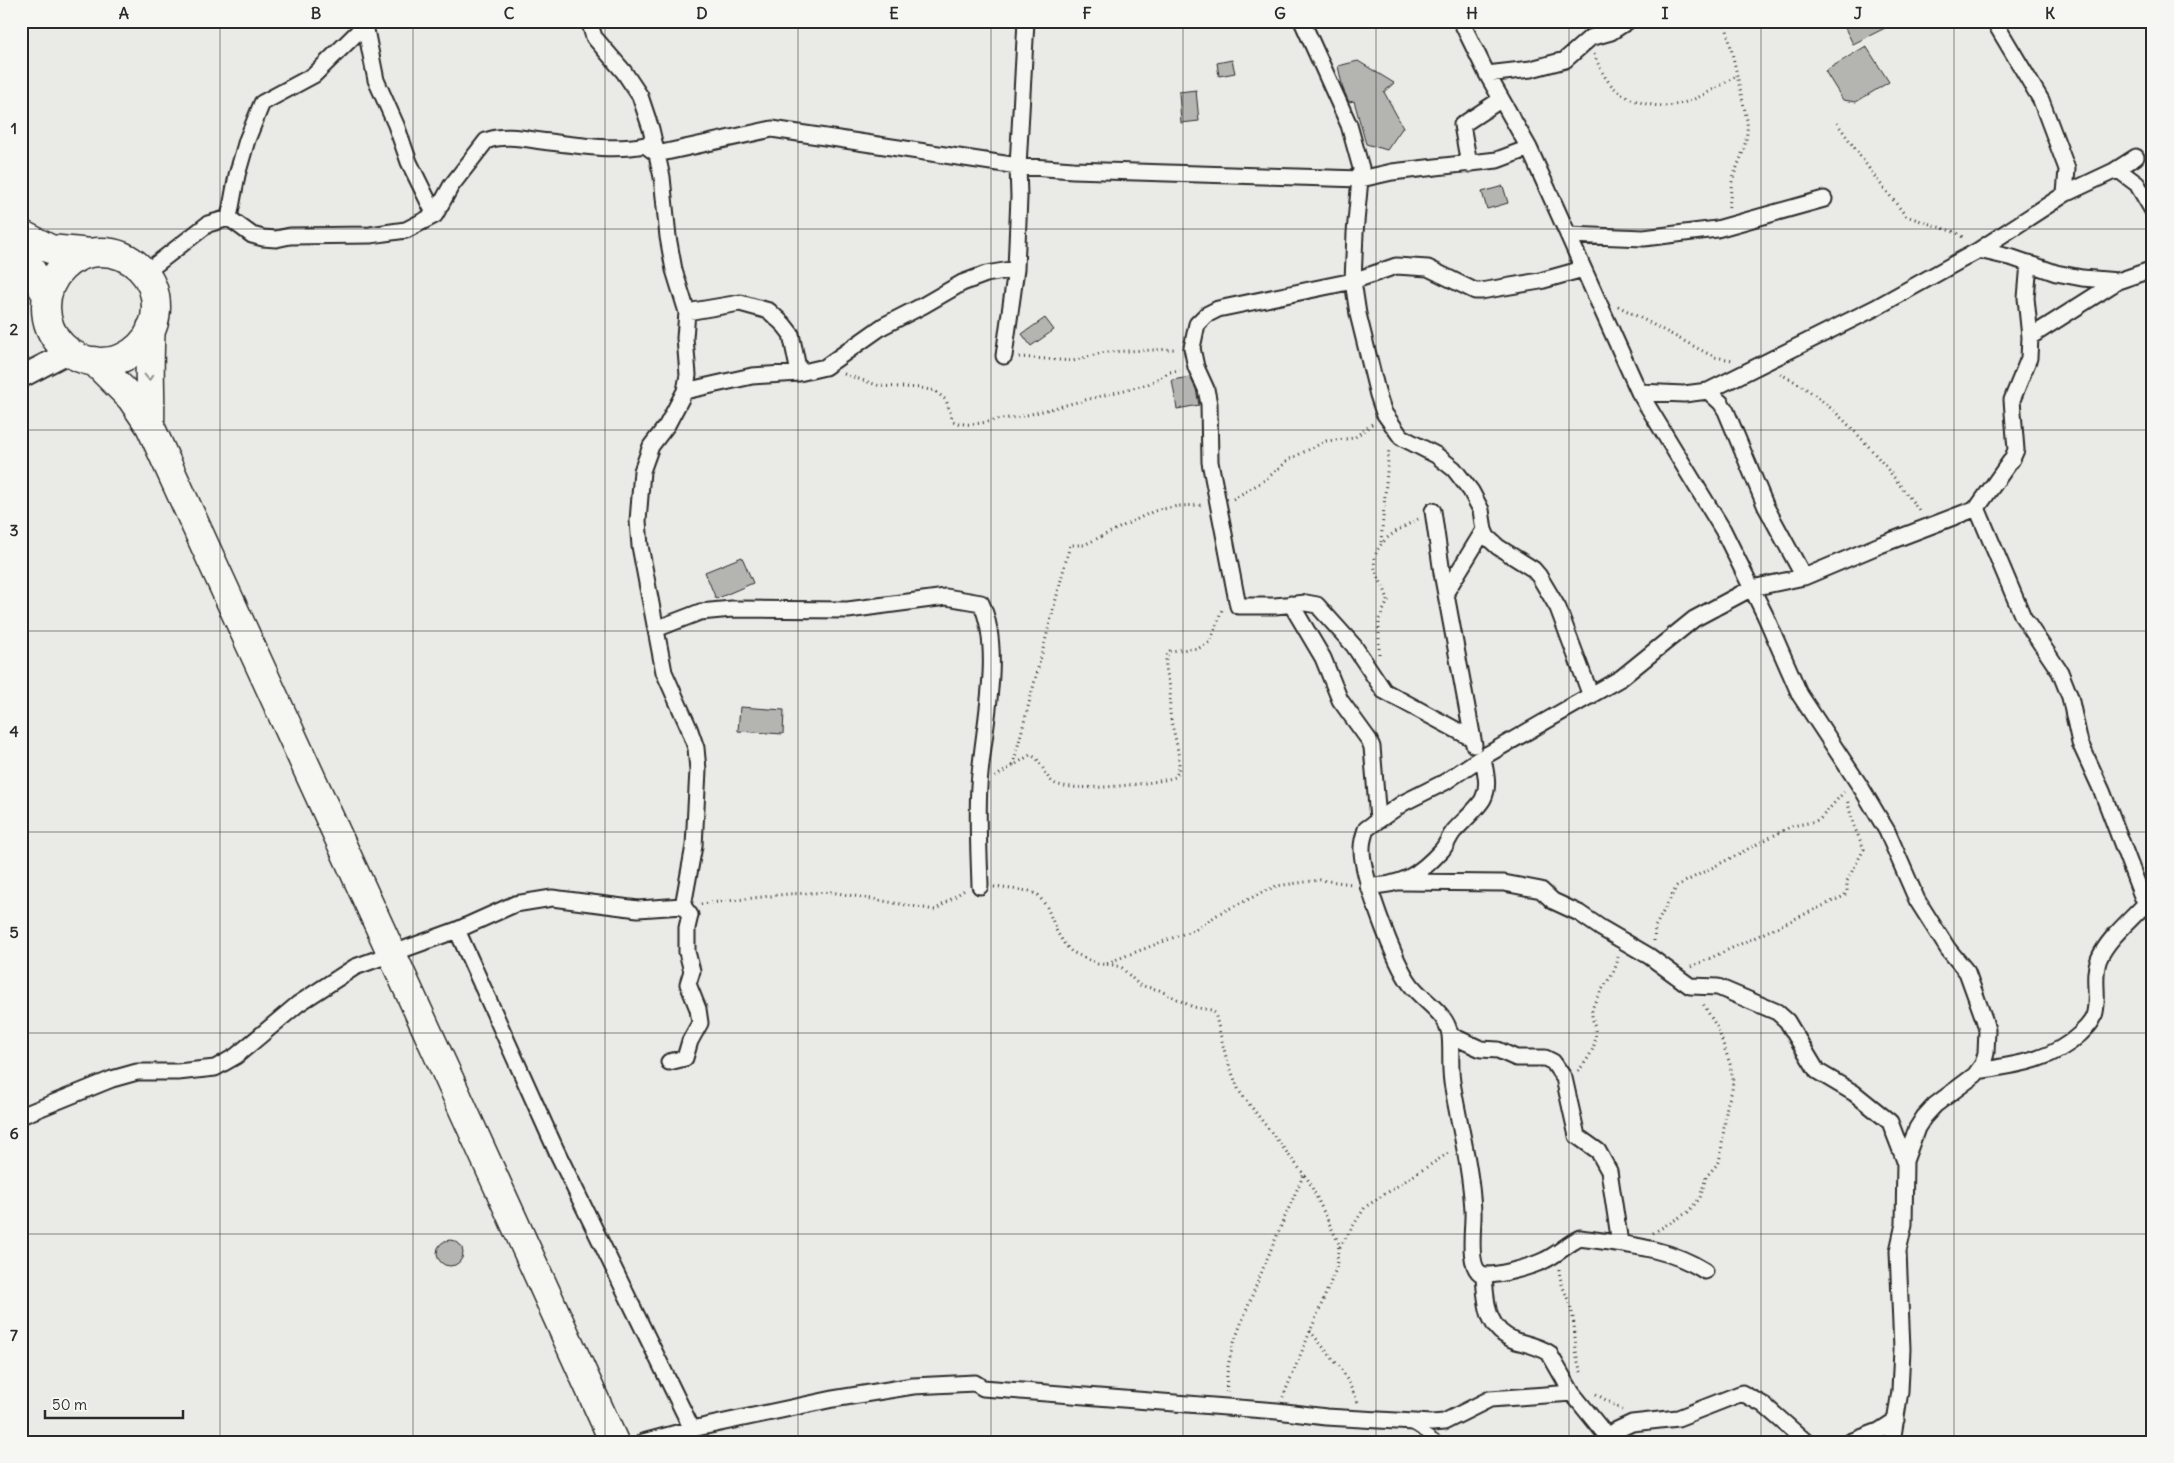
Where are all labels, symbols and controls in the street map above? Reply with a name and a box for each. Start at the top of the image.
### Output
text: A [119,3,129,23]
text: B [311,3,322,23]
text: C [504,3,515,23]
text: D [696,3,708,23]
text: E [889,3,899,23]
text: F [1082,3,1092,23]
text: G [1274,3,1286,23]
text: H [1466,3,1478,23]
text: I [1662,3,1669,23]
text: J [1854,3,1863,23]
text: K [2045,3,2055,23]
text: 1 [11,118,17,138]
text: 2 [10,319,19,339]
one-way arrow [143,373,154,381]
text: 3 [9,520,19,540]
text: 4 [9,721,19,741]
text: 5 [9,922,19,942]
text: 6 [9,1123,19,1143]
text: 7 [10,1325,18,1345]
scale bar [45,1388,182,1420]
text: 50 m [52,1395,87,1414]

